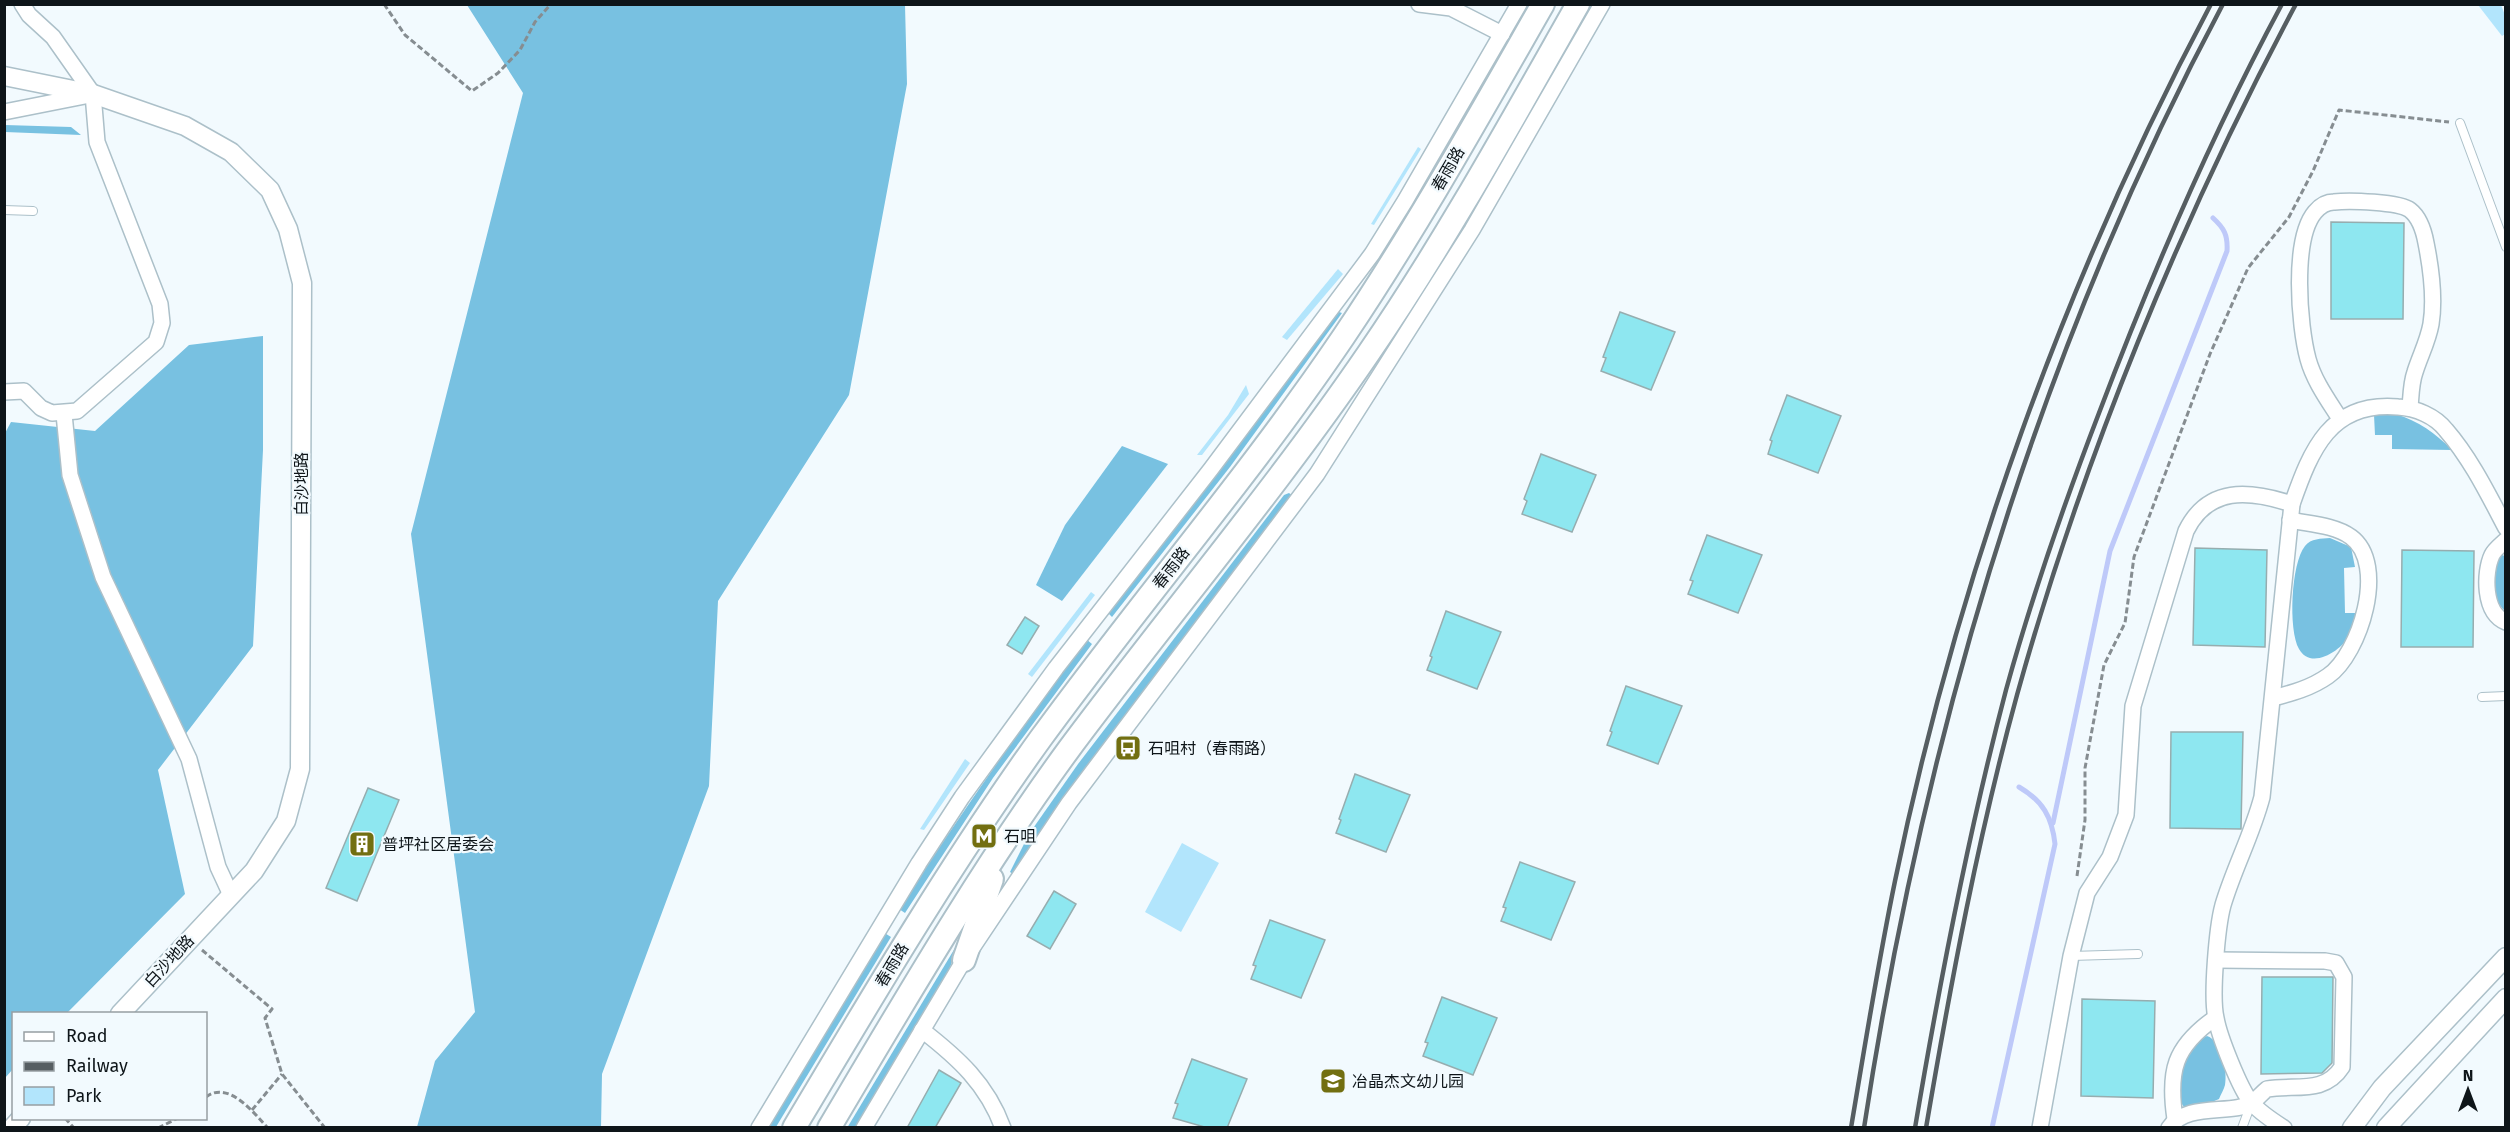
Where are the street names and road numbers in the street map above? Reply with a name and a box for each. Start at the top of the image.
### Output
street label: 春雨路 [1428,143,1468,195]
street label: 白沙地路 [292,452,311,516]
street label: 春雨路 [1149,543,1193,593]
street label: 白沙地路 [140,931,198,991]
street label: 春雨路 [871,940,913,990]

